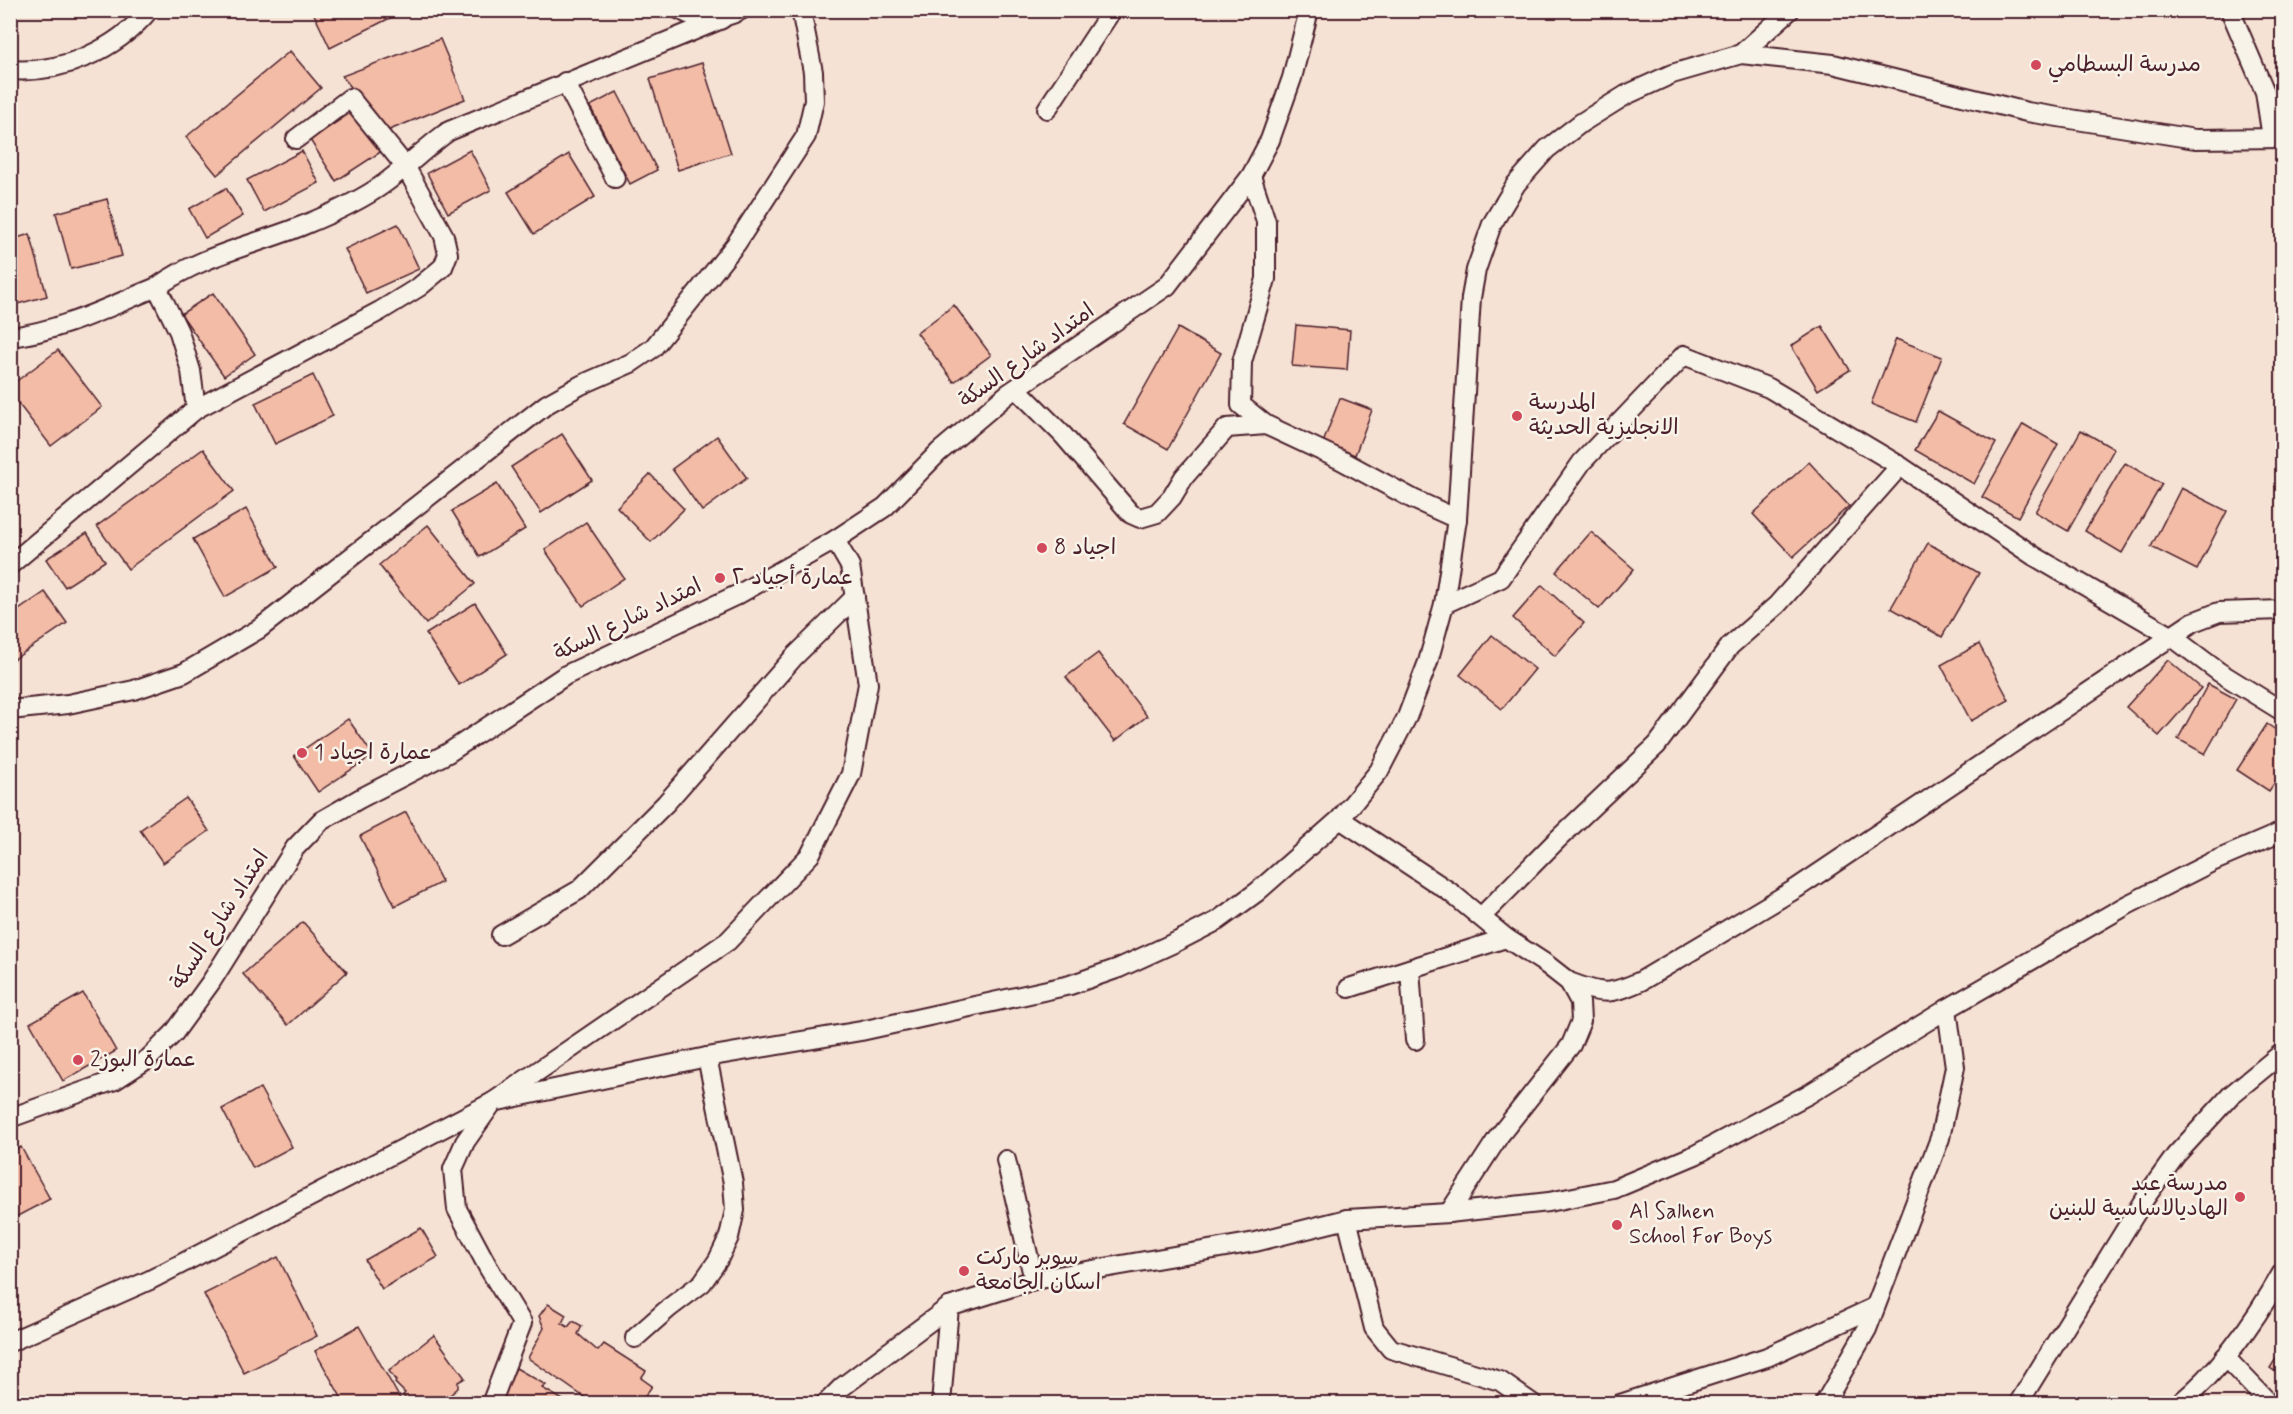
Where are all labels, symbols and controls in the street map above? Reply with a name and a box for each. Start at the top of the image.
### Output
place label: مدرسة البسطامي [2048,51,2201,83]
marker: مدرسة البسطامي [2029,58,2043,72]
street label: امتداد شارع السكة [954,297,1100,415]
place label: المدرسة الانجليزية الحديثة [1529,389,1679,442]
marker: المدرسة الانجليزية الحديثة [1510,409,1524,423]
place label: اجياد 8 [1054,534,1116,562]
marker: اجياد 8 [1035,541,1049,555]
place label: عمارة أجياد ٢ [732,563,854,592]
marker: عمارة أجياد ٢ [713,571,727,585]
street label: امتداد شارع السكة [550,572,706,668]
place label: عمارة اجياد 1 [314,739,433,767]
marker: عمارة اجياد 1 [295,746,309,760]
street label: امتداد شارع السكة [164,845,276,995]
place label: عمارة البوز2 [90,1046,197,1074]
marker: عمارة البوز2 [71,1053,85,1067]
place label: مدرسة عبد الهاديالاساسية للبنين [2049,1170,2228,1223]
marker: مدرسة عبد الهاديالاساسية للبنين [2233,1190,2247,1204]
place label: Al Salhen School For Boys [1629,1198,1773,1251]
marker: Al Salhen School For Boys [1610,1218,1624,1232]
place label: سوبر ماركت اسكان الجامعة [976,1244,1101,1297]
marker: سوبر ماركت اسكان الجامعة [957,1264,971,1278]

